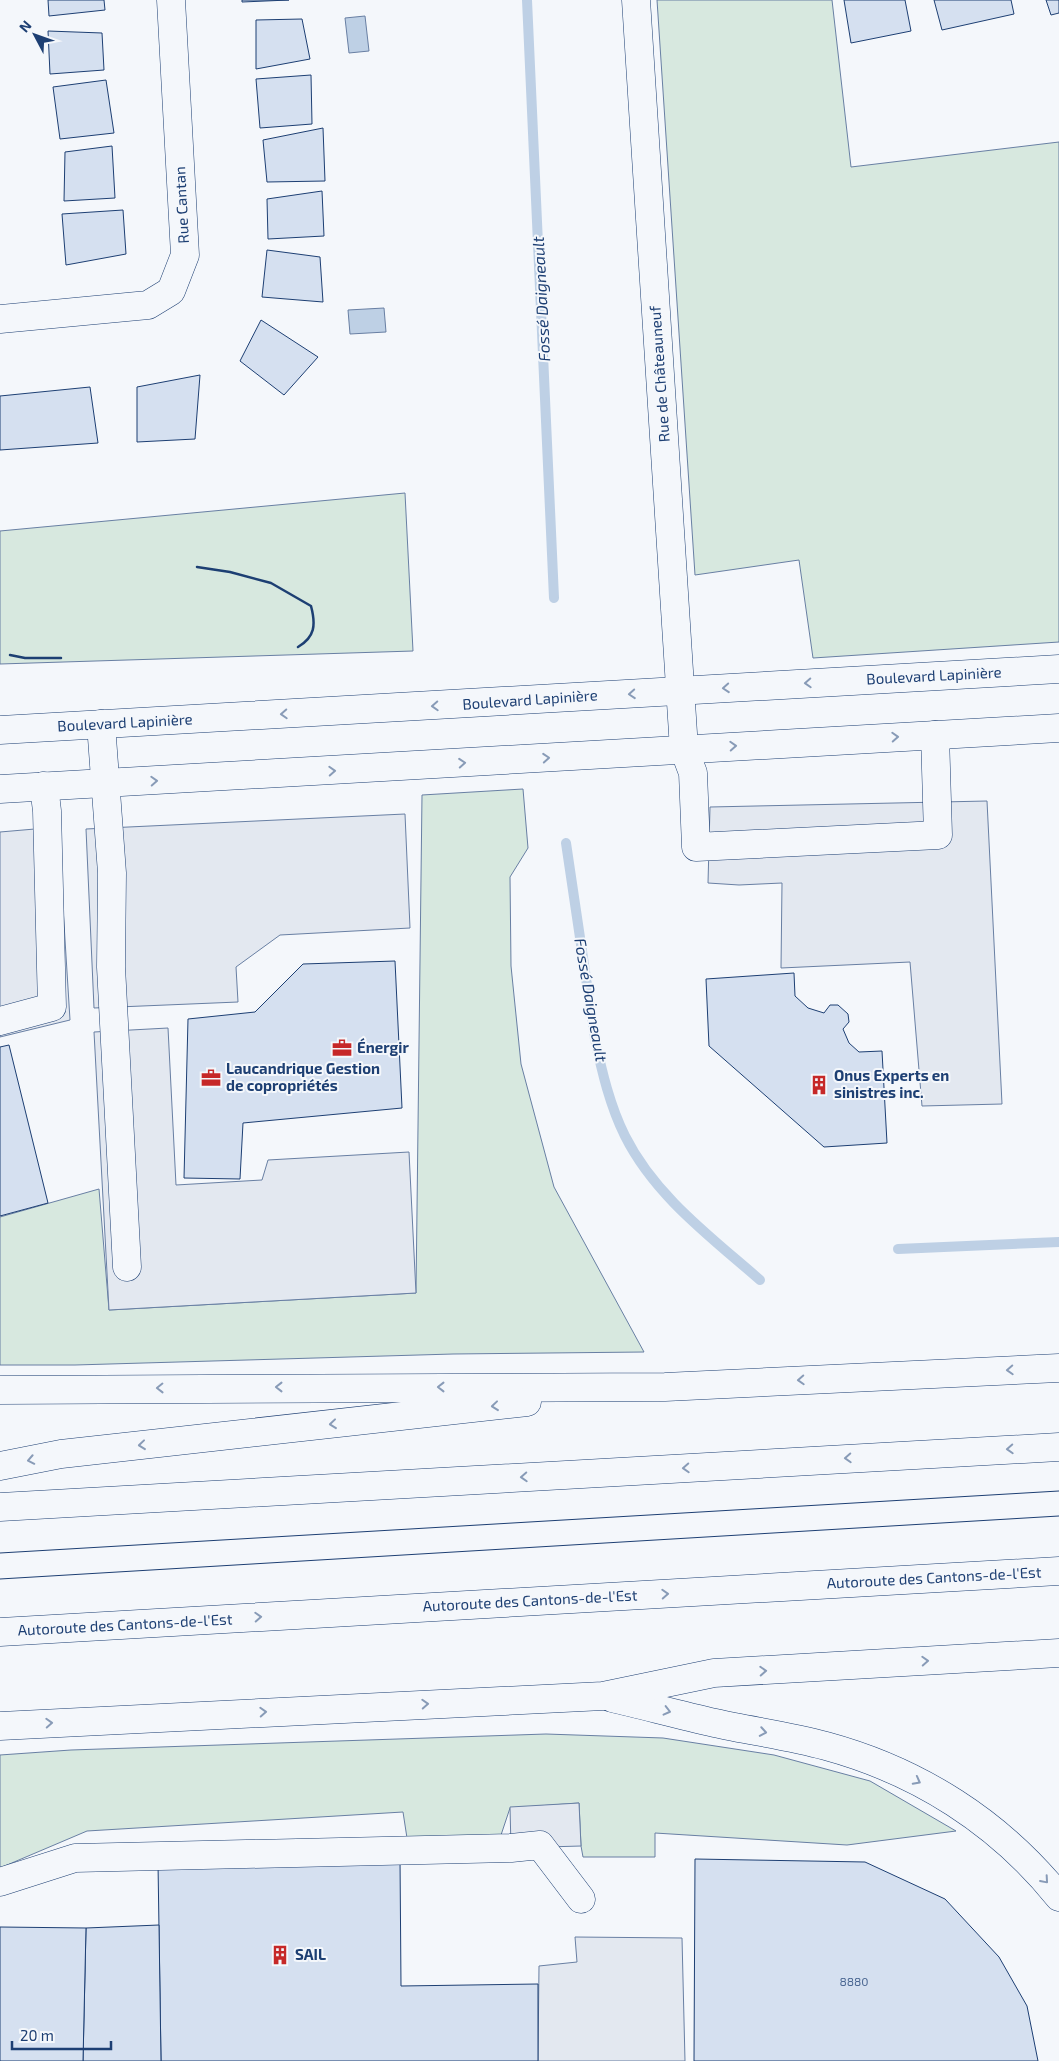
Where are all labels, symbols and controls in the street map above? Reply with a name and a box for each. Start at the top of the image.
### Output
north arrow [10,10,60,60]
text: N [15,17,35,36]
street label: Rue Cantan [170,166,192,244]
water label: Fossé Daigneault [528,235,553,362]
street label: Rue de Châteauneuf [645,305,673,443]
street label: Boulevard Lapinière [866,662,1002,688]
one-way arrow [803,678,811,689]
one-way arrow [722,682,730,693]
street label: Boulevard Lapinière [462,685,598,713]
one-way arrow [627,688,635,699]
one-way arrow [430,700,438,711]
one-way arrow [279,708,287,719]
street label: Boulevard Lapinière [57,709,193,735]
one-way arrow [891,732,899,743]
one-way arrow [729,741,737,752]
one-way arrow [542,752,550,763]
one-way arrow [458,758,466,769]
one-way arrow [328,766,336,777]
one-way arrow [151,775,159,786]
water label: Fossé Daigneault [571,937,612,1064]
office icon: Énergir [331,1037,353,1059]
place label: Énergir [357,1037,409,1056]
place label: Laucandrique Gestion de copropriétés [226,1059,380,1094]
place label: Onus Experts en sinistres inc. [834,1066,949,1101]
office icon: Laucandrique Gestion de copropriétés [200,1067,222,1089]
building icon: Onus Experts en sinistres inc. [808,1074,830,1096]
one-way arrow [1006,1365,1014,1376]
one-way arrow [797,1374,805,1385]
one-way arrow [274,1382,282,1392]
one-way arrow [437,1382,444,1392]
one-way arrow [156,1383,164,1393]
one-way arrow [491,1400,499,1411]
one-way arrow [329,1418,337,1429]
one-way arrow [137,1439,145,1450]
one-way arrow [1006,1444,1014,1455]
one-way arrow [844,1453,852,1464]
one-way arrow [26,1454,35,1464]
one-way arrow [682,1462,690,1473]
one-way arrow [519,1471,527,1482]
street label: Autoroute des Cantons-de-l'Est [826,1562,1042,1592]
street label: Autoroute des Cantons-de-l'Est [422,1585,638,1615]
one-way arrow [661,1588,669,1599]
street label: Autoroute des Cantons-de-l'Est [17,1609,233,1639]
one-way arrow [255,1612,263,1623]
one-way arrow [921,1655,929,1666]
one-way arrow [759,1665,767,1676]
one-way arrow [422,1699,430,1710]
one-way arrow [259,1706,267,1717]
one-way arrow [663,1706,671,1716]
one-way arrow [45,1718,53,1729]
one-way arrow [759,1727,768,1737]
one-way arrow [912,1775,921,1785]
one-way arrow [1039,1874,1048,1883]
building icon: SAIL [269,1944,291,1966]
place label: SAIL [295,1945,326,1963]
house number: 8880 [839,1974,869,1988]
scale bar [12,2018,111,2050]
text: 20 m [20,2026,54,2044]

